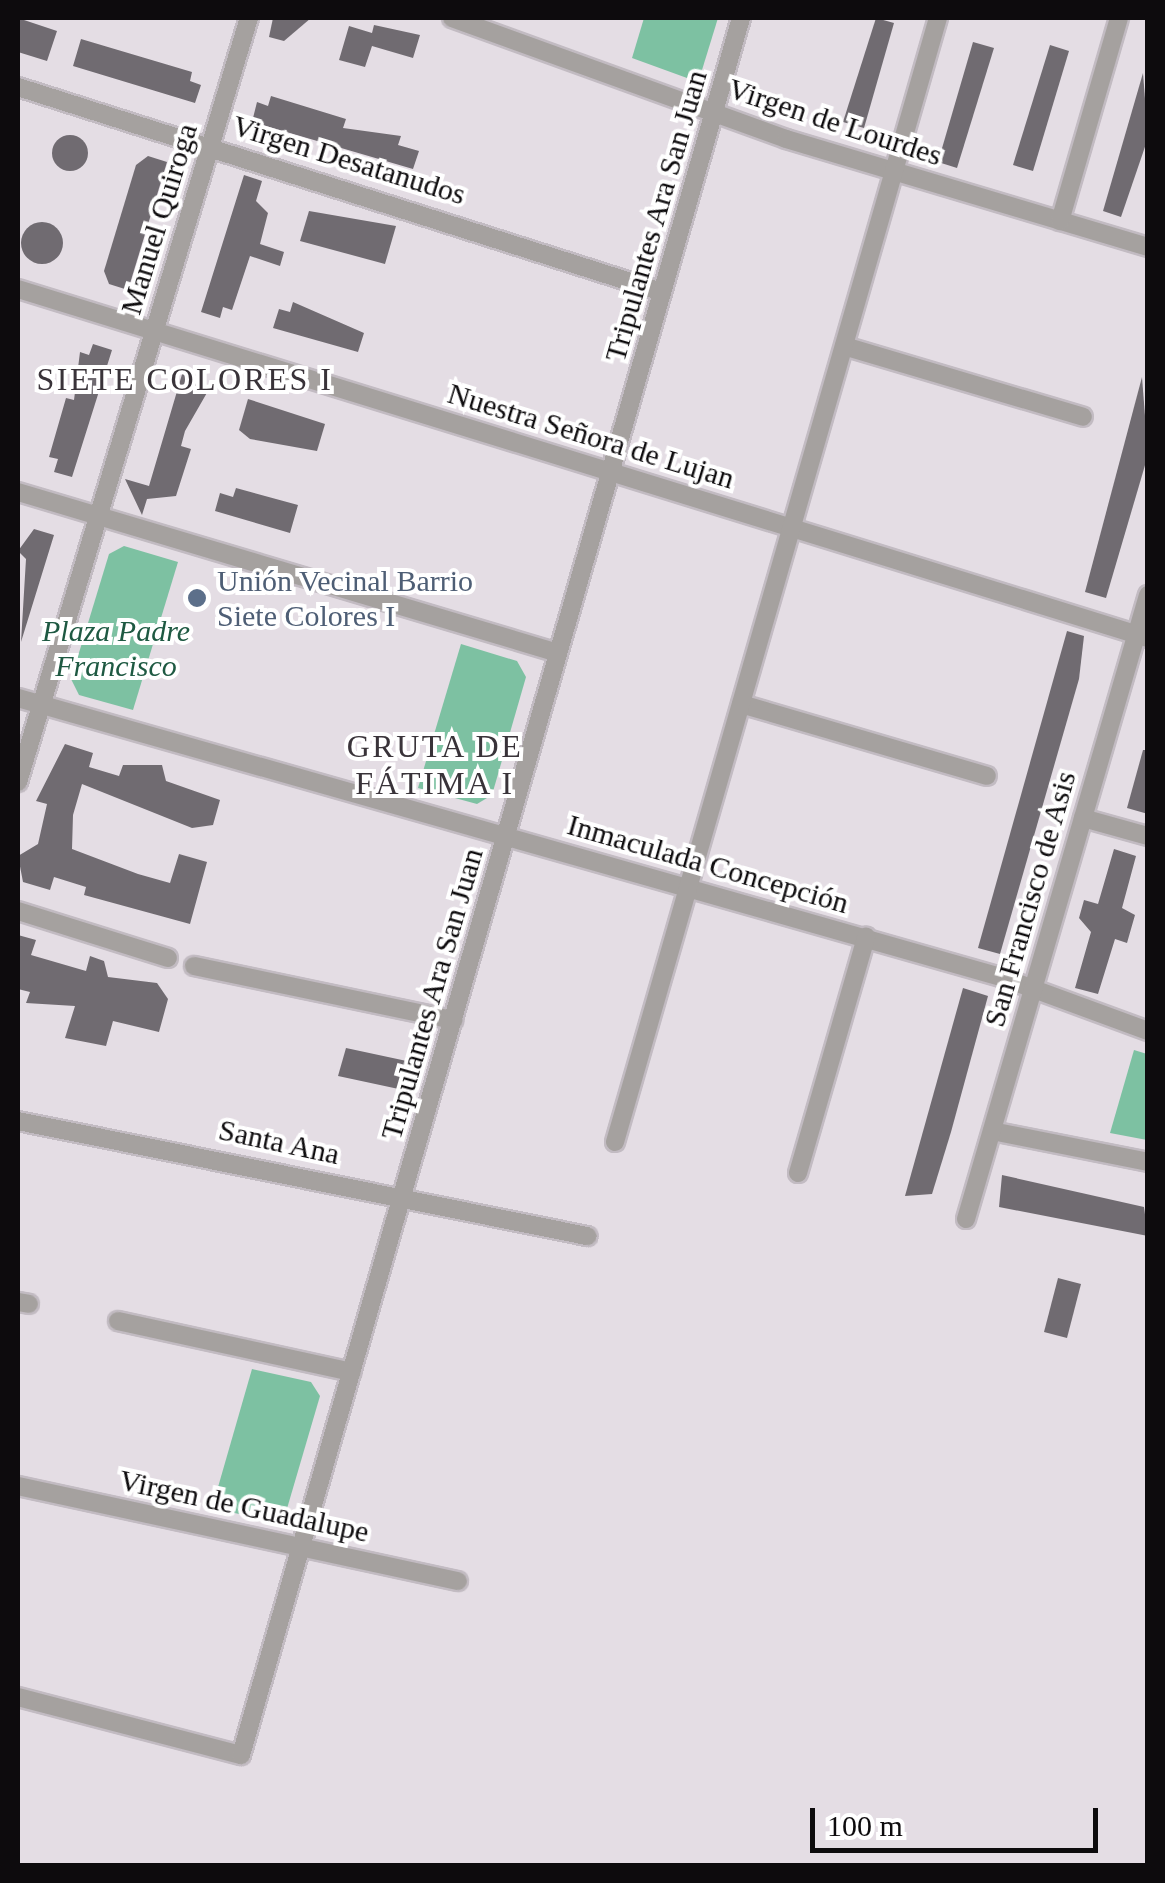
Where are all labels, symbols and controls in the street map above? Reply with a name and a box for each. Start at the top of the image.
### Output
street label: Tripulantes Ara San Juan [597,65,715,367]
street label: Virgen de Lourdes [724,70,946,174]
street label: Virgen Desatanudos [228,107,470,213]
street label: Manuel Quiroga [113,119,205,319]
district label: SIETE COLORES I [36,360,334,398]
street label: Nuestra Señora de Lujan [444,375,738,497]
place label: Unión Vecinal Barrio Siete Colores I [217,563,474,634]
marker: Unión Vecinal Barrio Siete Colores I [186,587,208,609]
park label: Plaza Padre Francisco [42,613,190,684]
district label: GRUTA DE FÁTIMA I [346,728,524,803]
street label: San Francisco de Asis [976,766,1084,1032]
street label: Inmaculada Concepción [563,807,853,921]
street label: Tripulantes Ara San Juan [373,843,491,1145]
street label: Santa Ana [215,1111,343,1173]
street label: Virgen de Guadalupe [116,1462,372,1550]
scale bar [815,1788,1102,1850]
text: 100 m [827,1809,903,1842]

